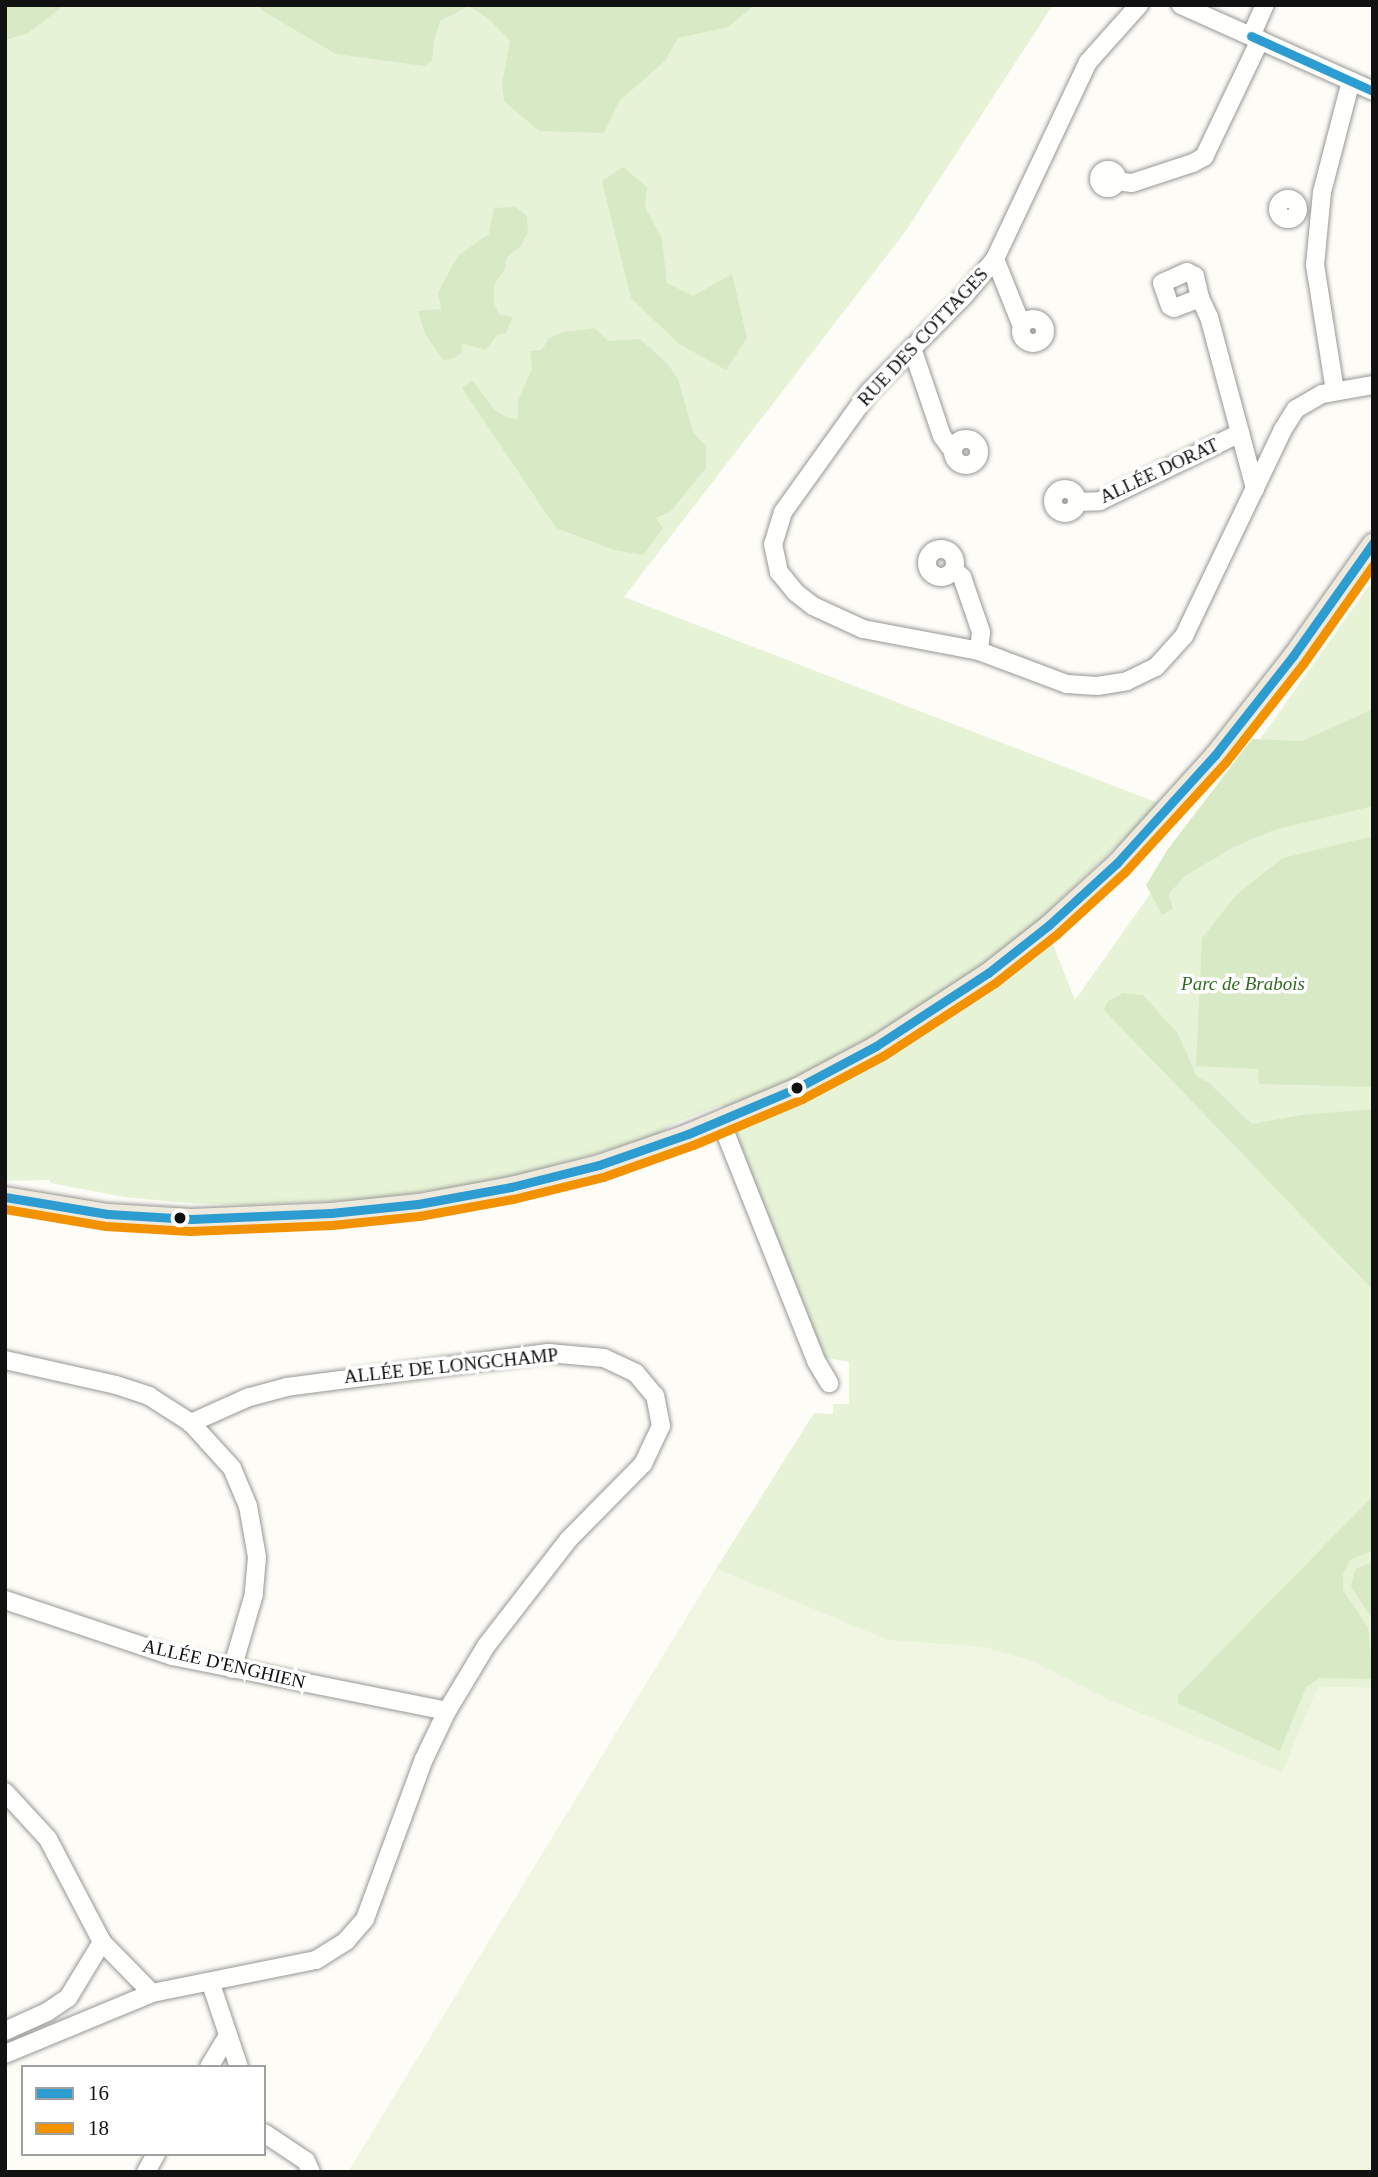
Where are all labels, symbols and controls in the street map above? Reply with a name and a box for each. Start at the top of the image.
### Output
street label: RUE DES COTTAGES [853,263,993,411]
street label: ALLÉE DORAT [1096,434,1222,508]
park label: Parc de Brabois [1181,973,1305,995]
unlabelled marker [790,1081,804,1095]
unlabelled marker [173,1211,187,1225]
street label: ALLÉE DE LONGCHAMP [343,1343,559,1389]
street label: ALLÉE D'ENGHIEN [140,1634,308,1694]
legend [21,2065,266,2156]
text: 16 [88,2081,109,2105]
text: 18 [88,2116,109,2140]

